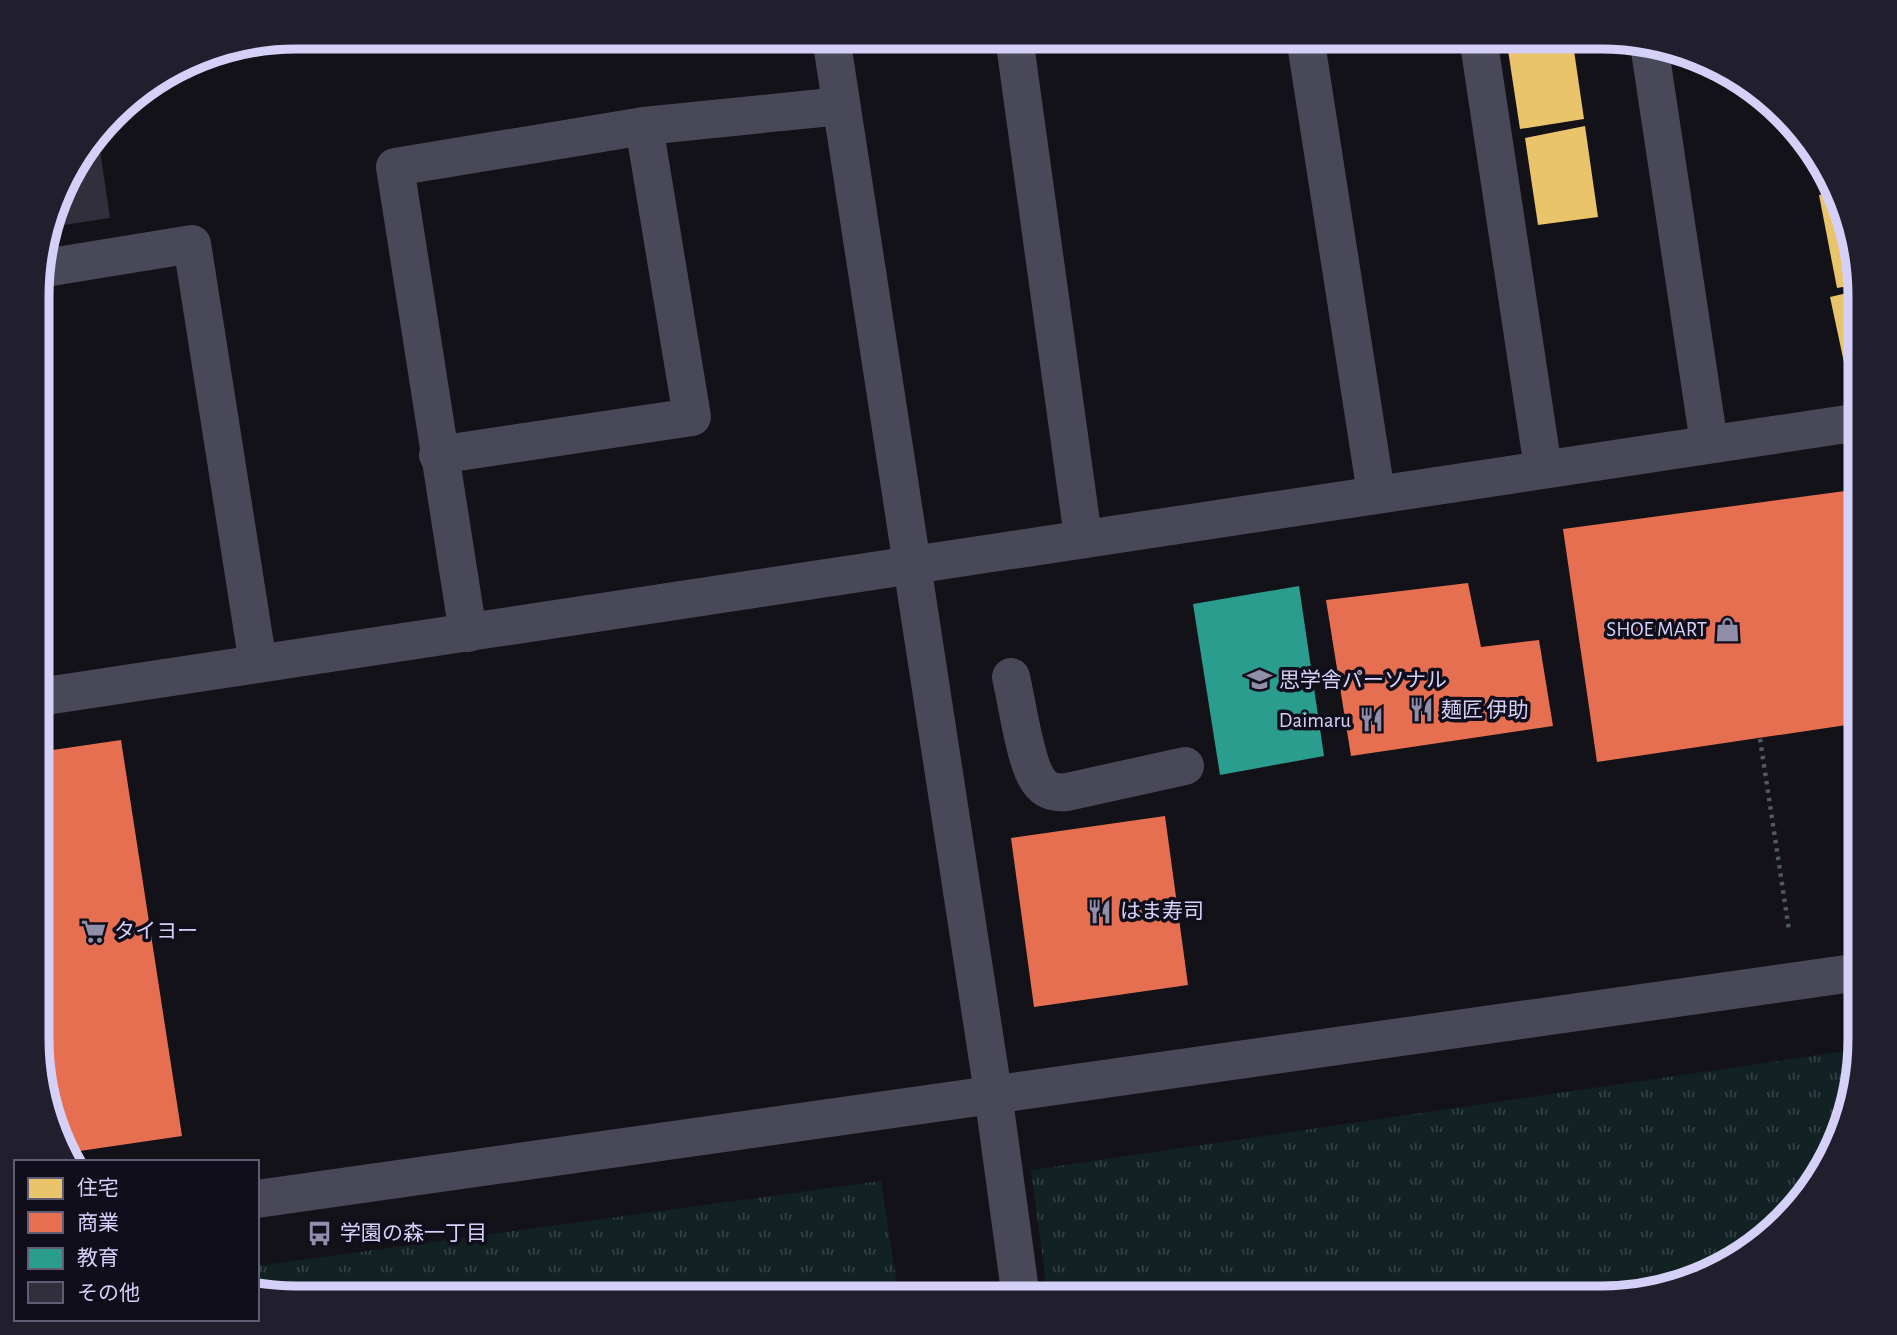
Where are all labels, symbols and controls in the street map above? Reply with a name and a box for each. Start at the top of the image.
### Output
shop icon: SHOE MART [1713,615,1741,643]
place label: SHOE MART [1606,619,1707,640]
school or university icon: 思学舎パーソナル [1245,666,1273,694]
place label: 思学舎パーソナル [1279,669,1447,691]
restaurant icon: 麺匠 伊助 [1407,696,1435,724]
place label: 麺匠 伊助 [1441,699,1528,721]
restaurant icon: Daimaru [1357,706,1385,734]
place label: Daimaru [1279,710,1351,731]
restaurant icon: はま寿司 [1086,897,1114,925]
place label: はま寿司 [1120,900,1204,922]
supermarket icon: タイヨー [80,917,108,945]
place label: タイヨー [114,920,198,942]
legend [14,1160,259,1321]
text: 住宅 [77,1177,119,1199]
text: 商業 [77,1212,119,1234]
bus stop icon: 学園の森一丁目 [306,1219,334,1247]
place label: 学園の森一丁目 [340,1222,487,1244]
text: 教育 [77,1247,119,1269]
text: その他 [77,1282,140,1304]

